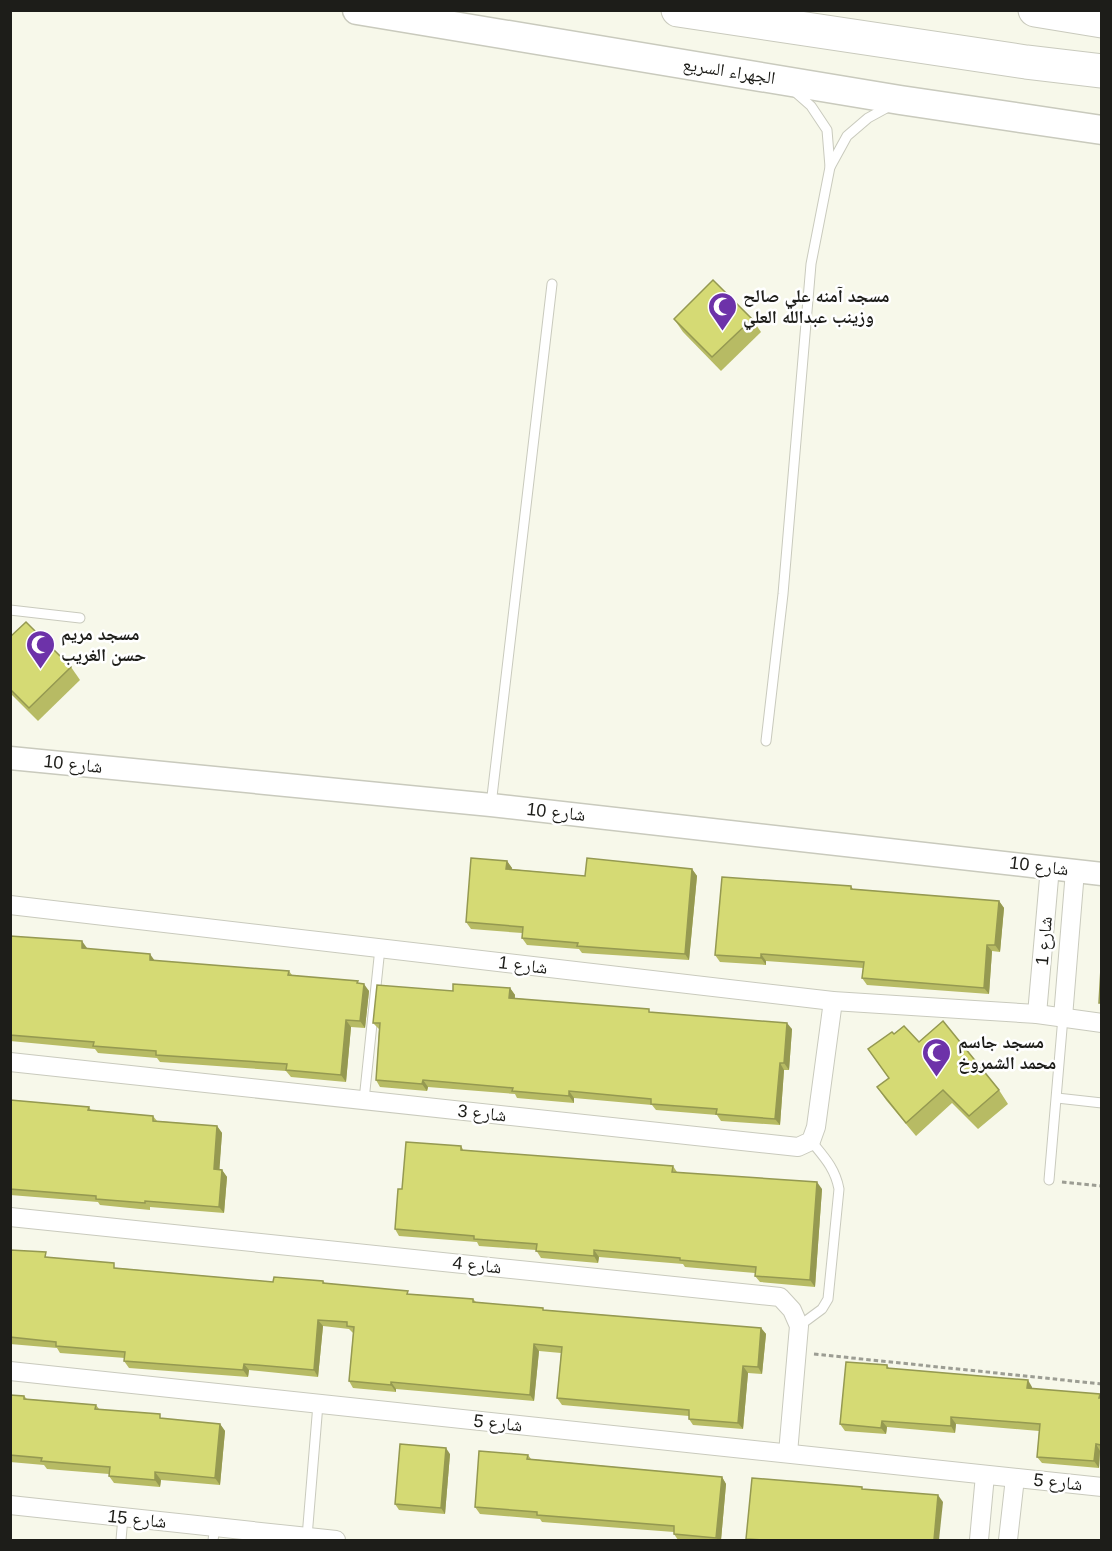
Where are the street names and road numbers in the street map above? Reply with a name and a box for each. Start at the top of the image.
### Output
street label: الجهراء السريع [681,54,777,90]
street label: شارع 10 [42,751,104,778]
street label: شارع 10 [525,799,587,826]
street label: شارع 10 [1008,852,1070,881]
street label: شارع 1 [1032,916,1057,966]
street label: شارع 1 [497,952,549,979]
street label: شارع 3 [456,1100,508,1127]
street label: شارع 4 [451,1252,503,1279]
street label: شارع 5 [472,1410,524,1437]
street label: شارع 5 [1032,1469,1084,1496]
street label: شارع 15 [106,1506,168,1533]

